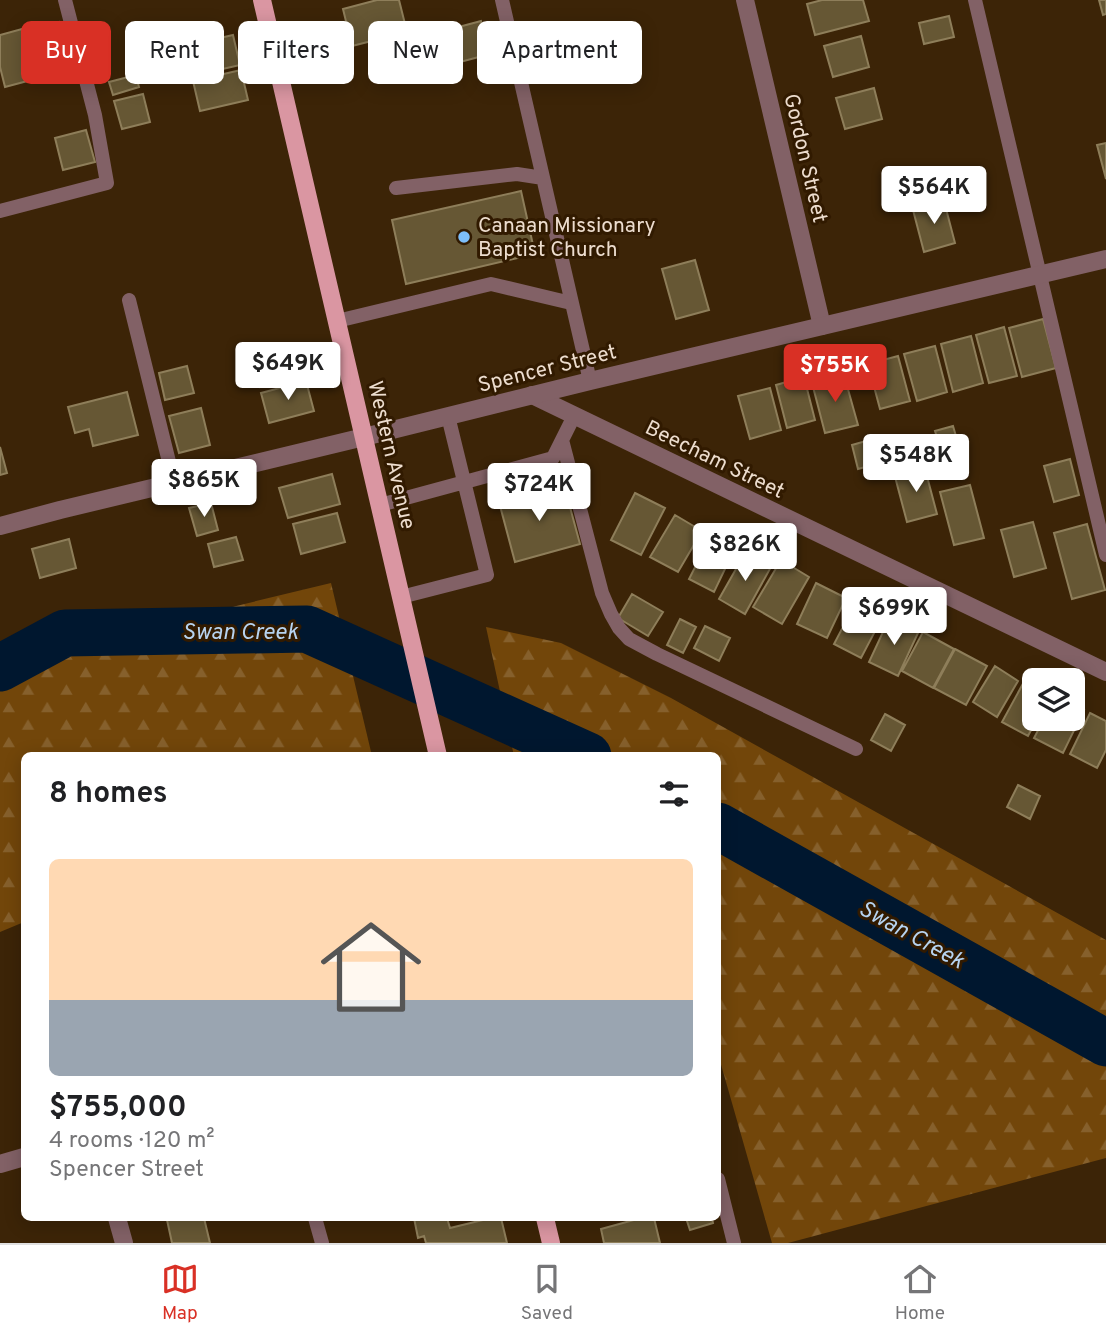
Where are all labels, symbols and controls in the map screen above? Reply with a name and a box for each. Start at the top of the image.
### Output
chip: Buy [21,21,111,84]
chip: Rent [125,21,224,84]
chip: Filters [238,21,354,84]
chip: New [368,21,463,84]
chip: Apartment [477,21,642,84]
street label: Gordon Street [777,91,833,226]
pin: $564K [885,166,983,226]
text: $564K [897,174,971,203]
place label: Canaan Missionary Baptist Church [478,213,656,264]
marker: Canaan Missionary Baptist Church [456,229,472,245]
street label: Spencer Street [475,339,619,400]
pin: $649K [239,342,337,402]
pin: $755K [786,344,884,404]
text: $649K [251,350,325,379]
text: $755K [800,352,870,381]
street label: Western Avenue [360,379,421,532]
street label: Beecham Street [640,415,788,506]
pin: $548K [867,434,965,494]
text: $548K [879,442,953,471]
pin: $865K [155,460,253,519]
pin: $724K [490,463,588,523]
text: $865K [168,467,240,496]
text: $724K [503,471,575,500]
pin: $826K [696,524,794,583]
text: $826K [709,531,781,560]
pin: $699K [845,588,943,647]
text: $699K [858,595,930,624]
water label: Swan Creek [182,619,298,648]
map controls [1022,668,1085,731]
button: layers [1022,668,1085,731]
icon: filters [655,775,693,813]
text: 8 homes [49,776,168,813]
water label: Swan Creek [853,895,969,977]
icon: home [308,904,434,1030]
text: $755,000 [49,1090,187,1127]
text: 4 rooms · 120 m² [49,1127,215,1156]
text: Spencer Street [49,1156,204,1185]
tab: Map [161,1260,199,1326]
tab: Saved [521,1260,573,1326]
tab: Home [895,1260,945,1326]

